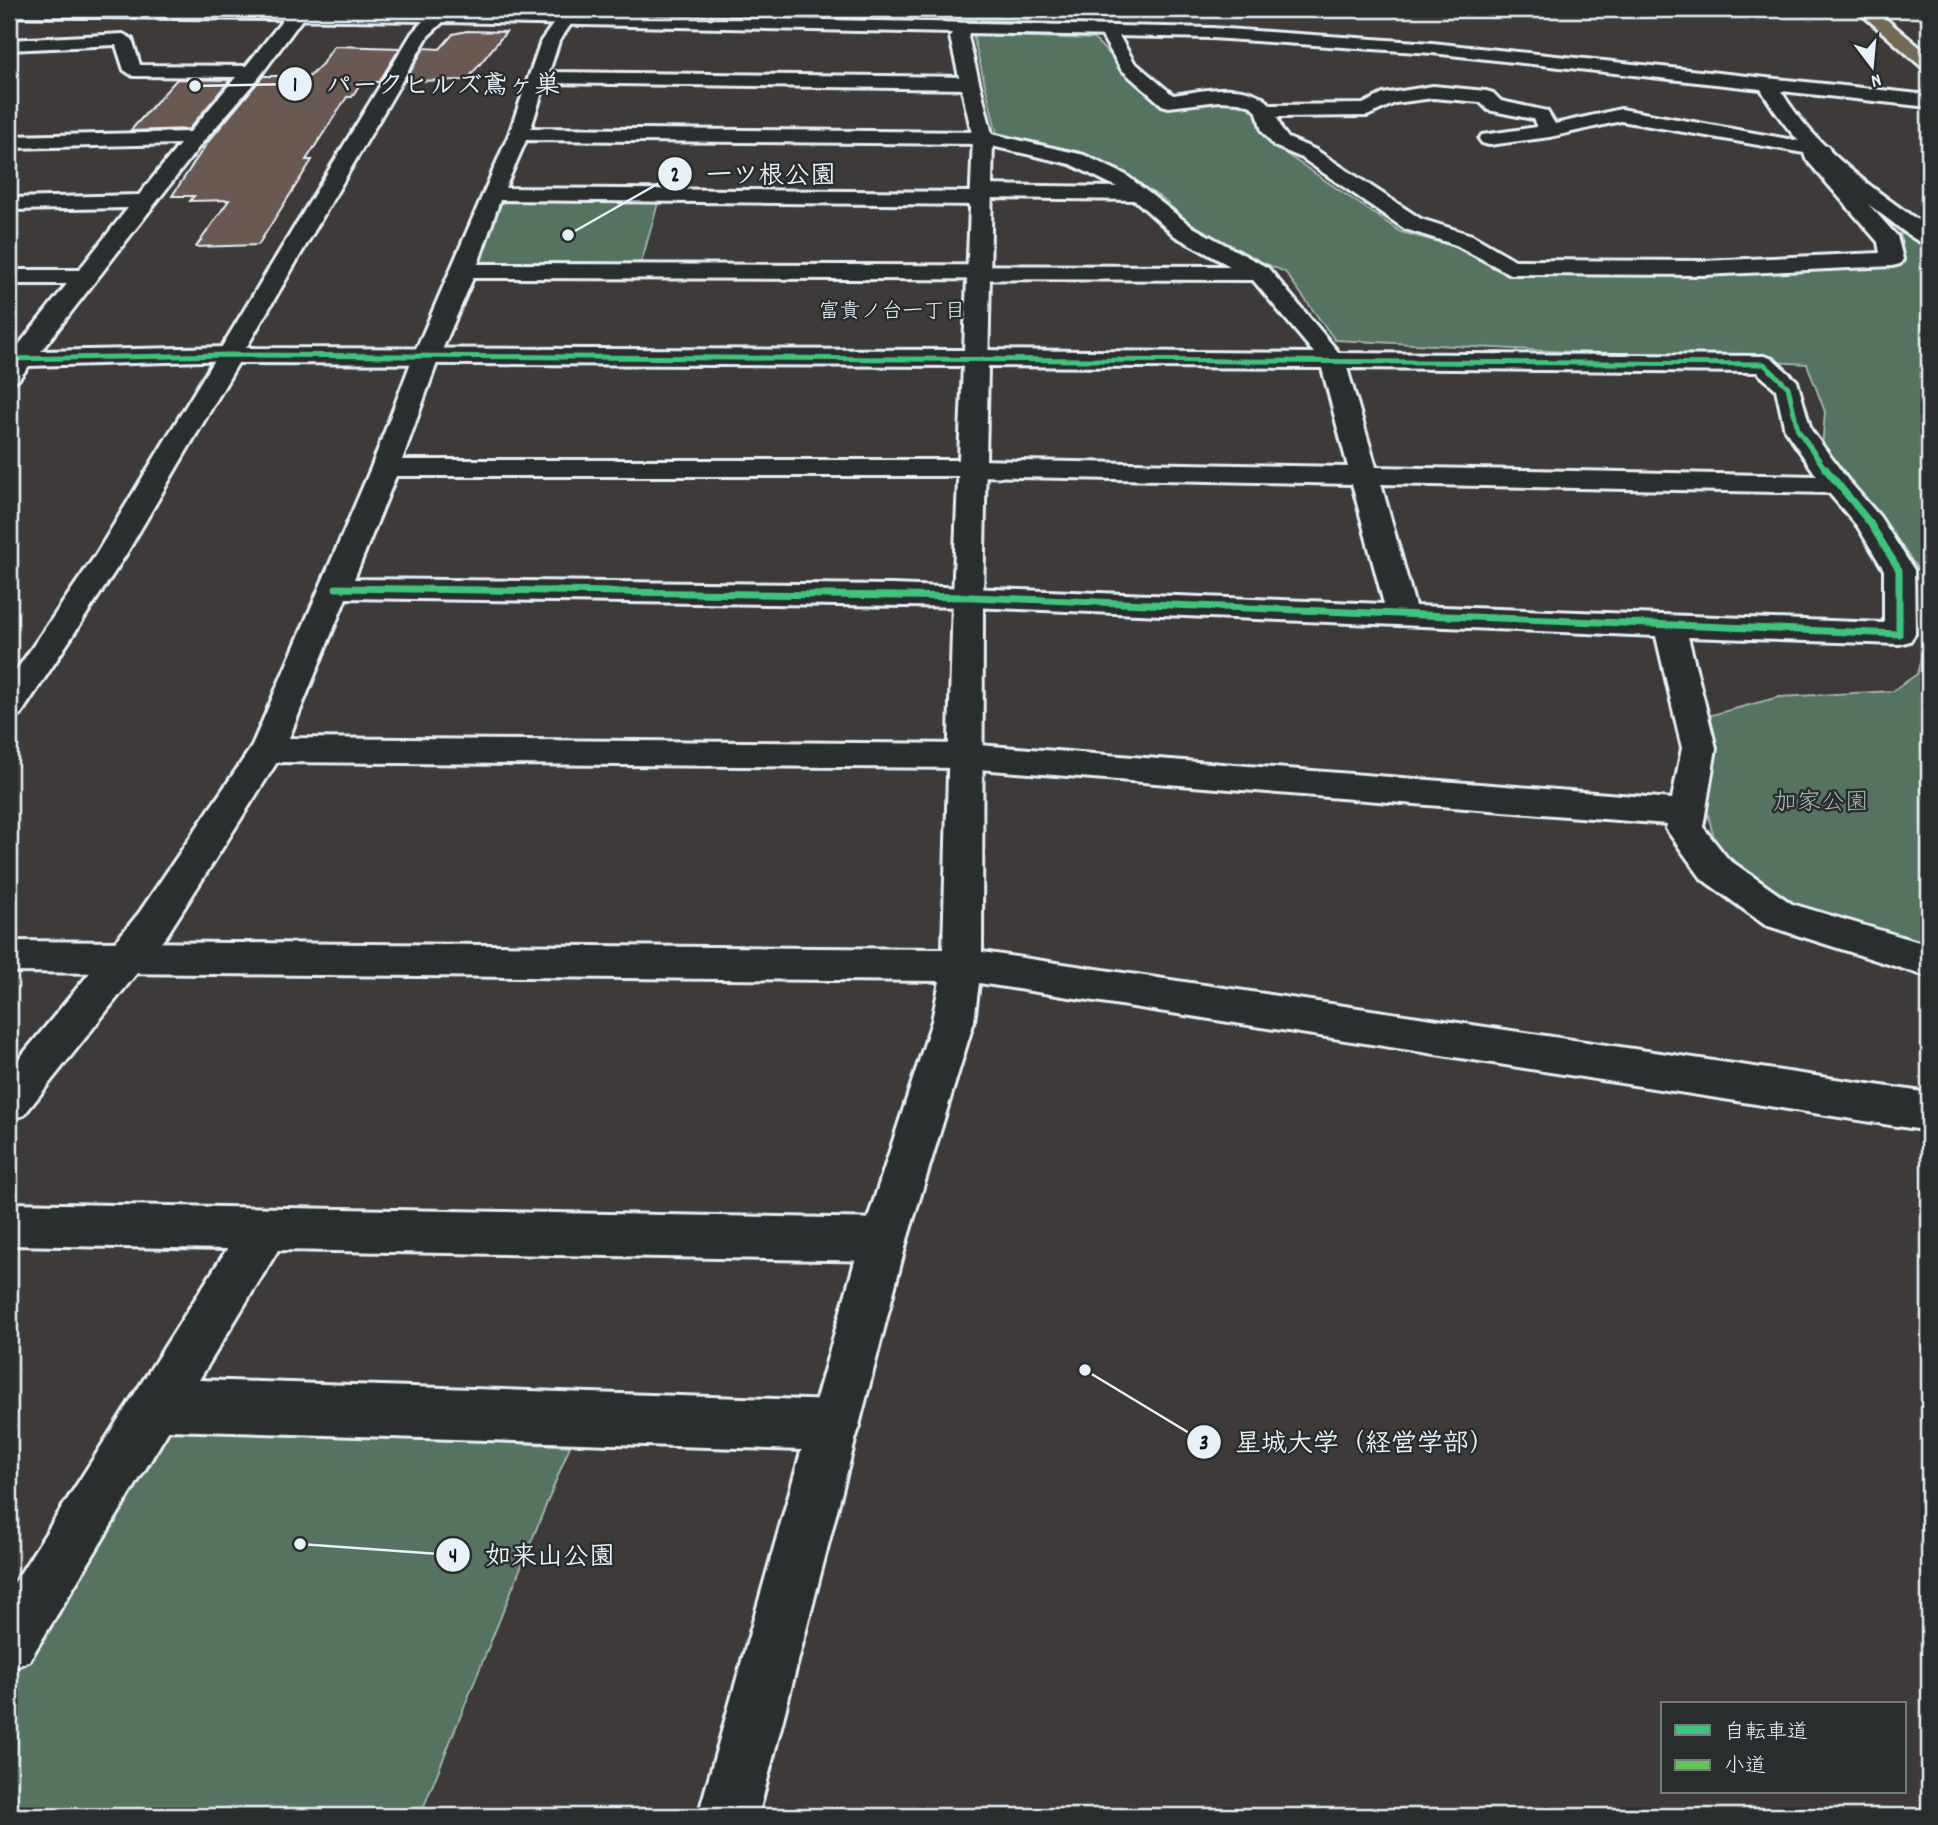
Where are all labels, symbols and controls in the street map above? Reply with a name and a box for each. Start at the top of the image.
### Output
north arrow [1836,32,1906,102]
callout: パークヒルズ鳶ヶ巣 [277,61,574,108]
text: N [1867,65,1884,93]
text: パークヒルズ鳶ヶ巣 [326,69,560,106]
text: 1 [293,72,297,102]
callout: 一ツ根公園 [657,150,850,197]
text: 一ツ根公園 [706,159,836,196]
text: 2 [670,162,680,192]
district label: 富貴ノ台一丁目 [819,298,966,328]
park label: 加家公園 [1773,787,1869,821]
callout: 星城大学（経営学部） [1186,1418,1509,1465]
text: 星城大学（経営学部） [1235,1427,1495,1464]
text: 3 [1199,1430,1209,1460]
callout: 如来山公園 [436,1531,629,1578]
text: 如来山公園 [485,1540,615,1577]
text: 4 [449,1543,457,1573]
legend [1661,1702,1906,1794]
text: 自転車道 [1724,1719,1808,1749]
text: 小道 [1724,1753,1766,1783]

